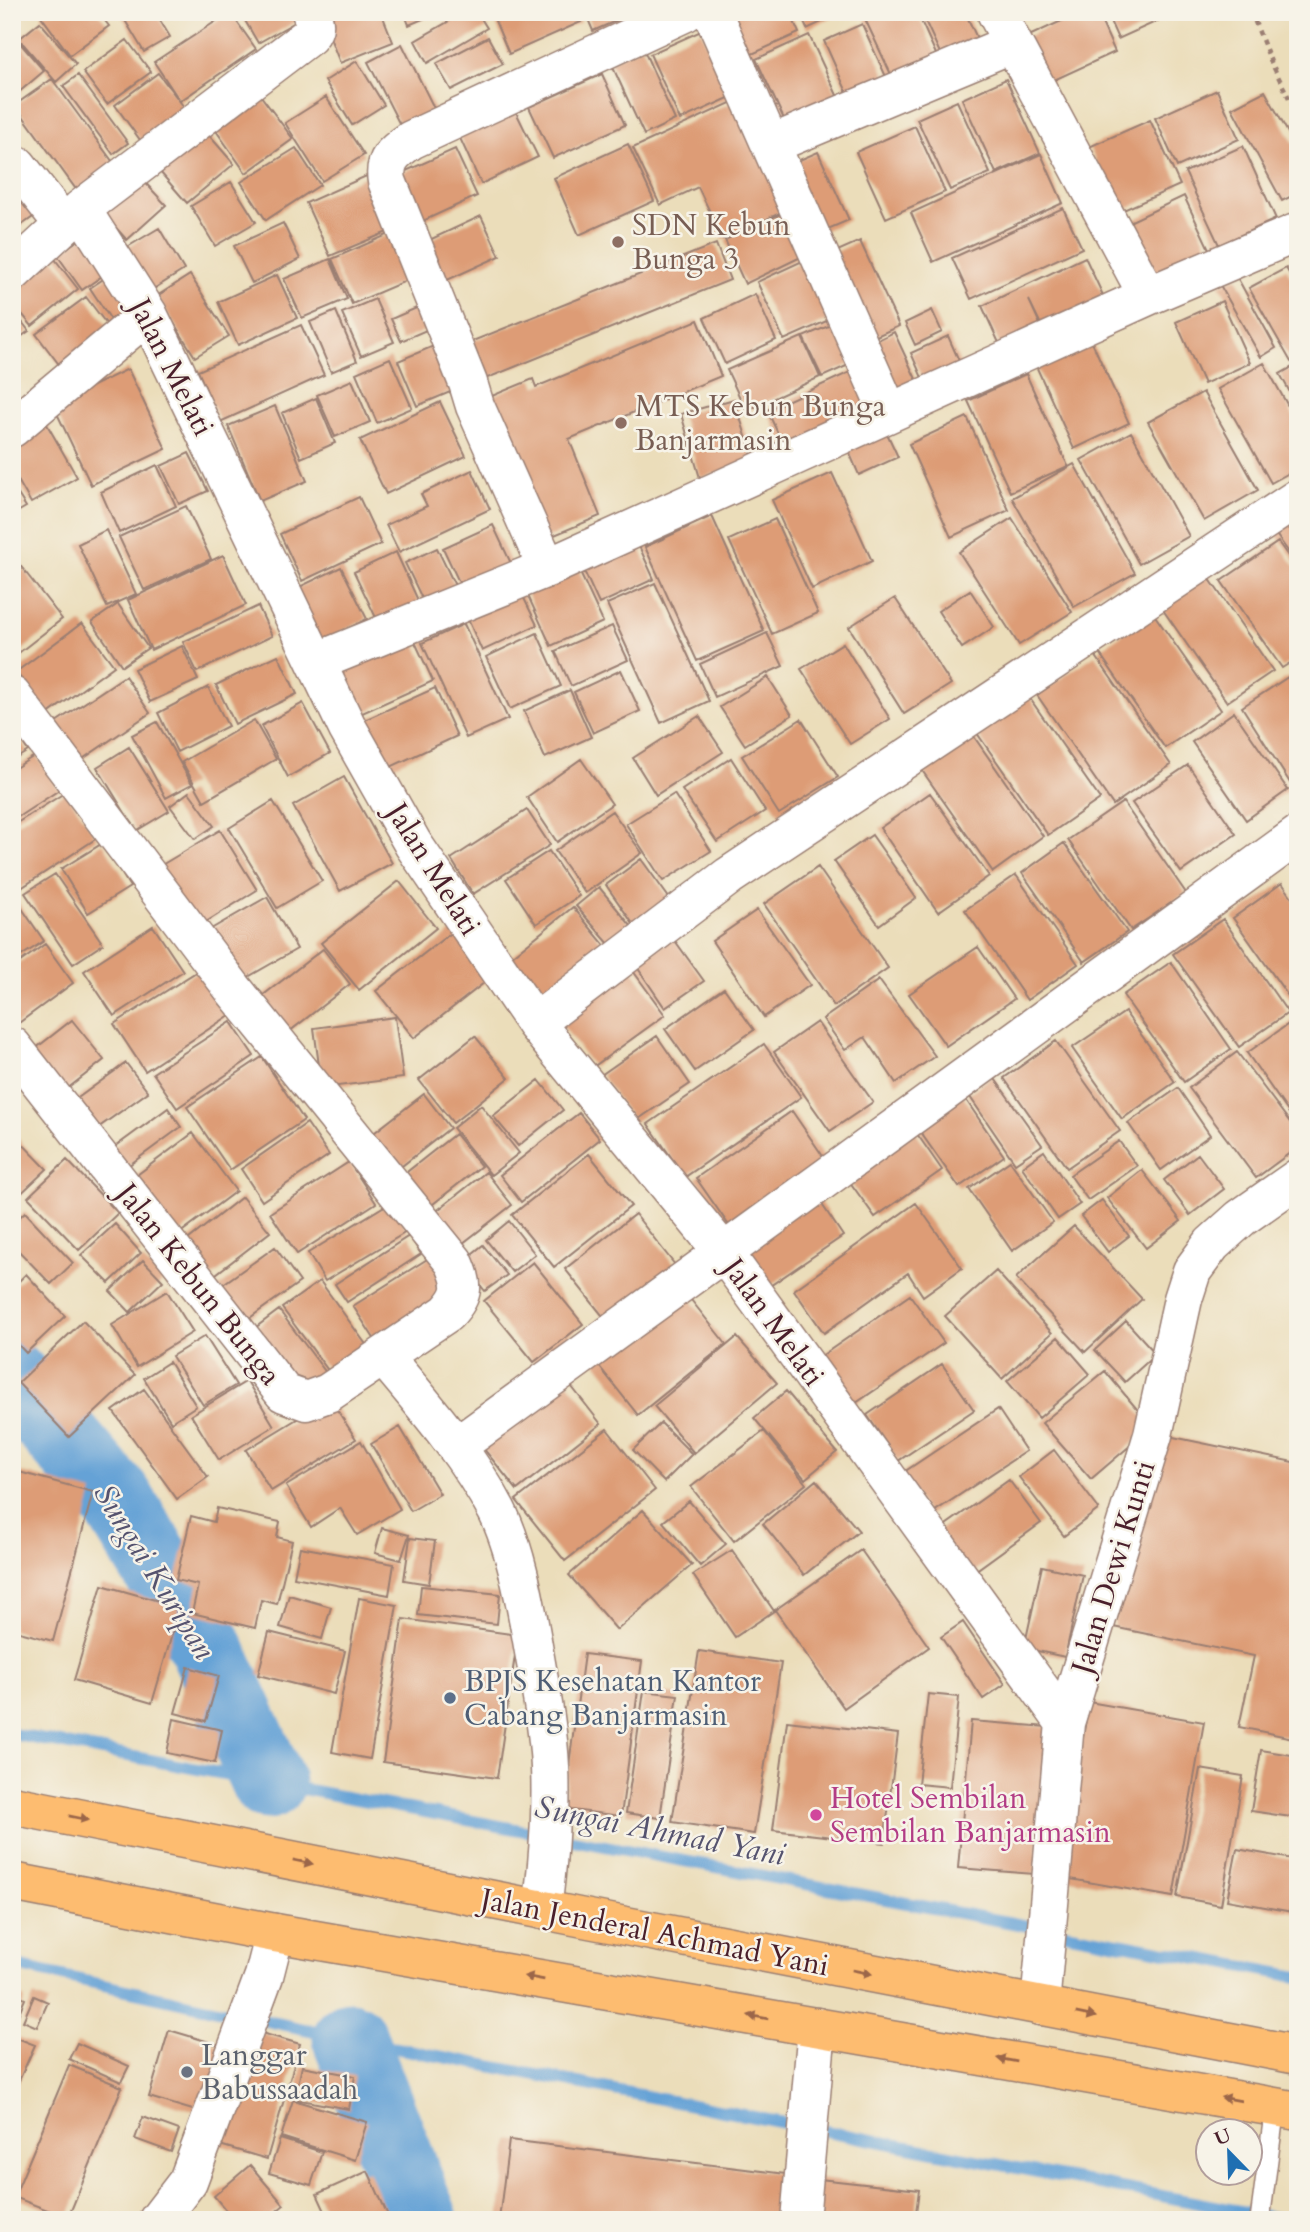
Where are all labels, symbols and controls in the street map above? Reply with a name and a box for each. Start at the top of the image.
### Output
place label: SDN Kebun Bunga 3 [632,205,791,280]
marker: SDN Kebun Bunga 3 [610,234,626,250]
street label: Jalan Melati [118,288,224,443]
place label: MTS Kebun Bunga Banjarmasin [635,386,886,461]
marker: MTS Kebun Bunga Banjarmasin [613,415,629,431]
street label: Jalan Melati [375,792,490,943]
street label: Jalan Kebun Bunga [104,1172,291,1394]
street label: Jalan Melati [711,1247,834,1395]
street label: Jalan Dewi Kunti [1060,1455,1165,1683]
water label: Sungai Kuripan [83,1475,226,1668]
place label: BPJS Kesehatan Kantor Cabang Banjarmasin [464,1661,761,1736]
marker: BPJS Kesehatan Kantor Cabang Banjarmasin [442,1690,458,1706]
place label: Hotel Sembilan Sembilan Banjarmasin [830,1778,1111,1853]
water label: Sungai Ahmad Yani [531,1785,789,1877]
marker: Hotel Sembilan Sembilan Banjarmasin [808,1807,824,1823]
one-way arrow [68,1813,90,1824]
one-way arrow [292,1856,314,1867]
street label: Jalan Jenderal Achmad Yani [474,1878,832,1986]
one-way arrow [851,1967,873,1978]
one-way arrow [523,1972,545,1983]
one-way arrow [1075,2010,1097,2021]
one-way arrow [747,2011,769,2022]
place label: Langgar Babussaadah [201,2035,359,2110]
one-way arrow [995,2054,1017,2065]
marker: Langgar Babussaadah [179,2064,195,2080]
one-way arrow [1220,2093,1242,2104]
north arrow [1194,2116,1264,2186]
text: U [1211,2122,1235,2152]

